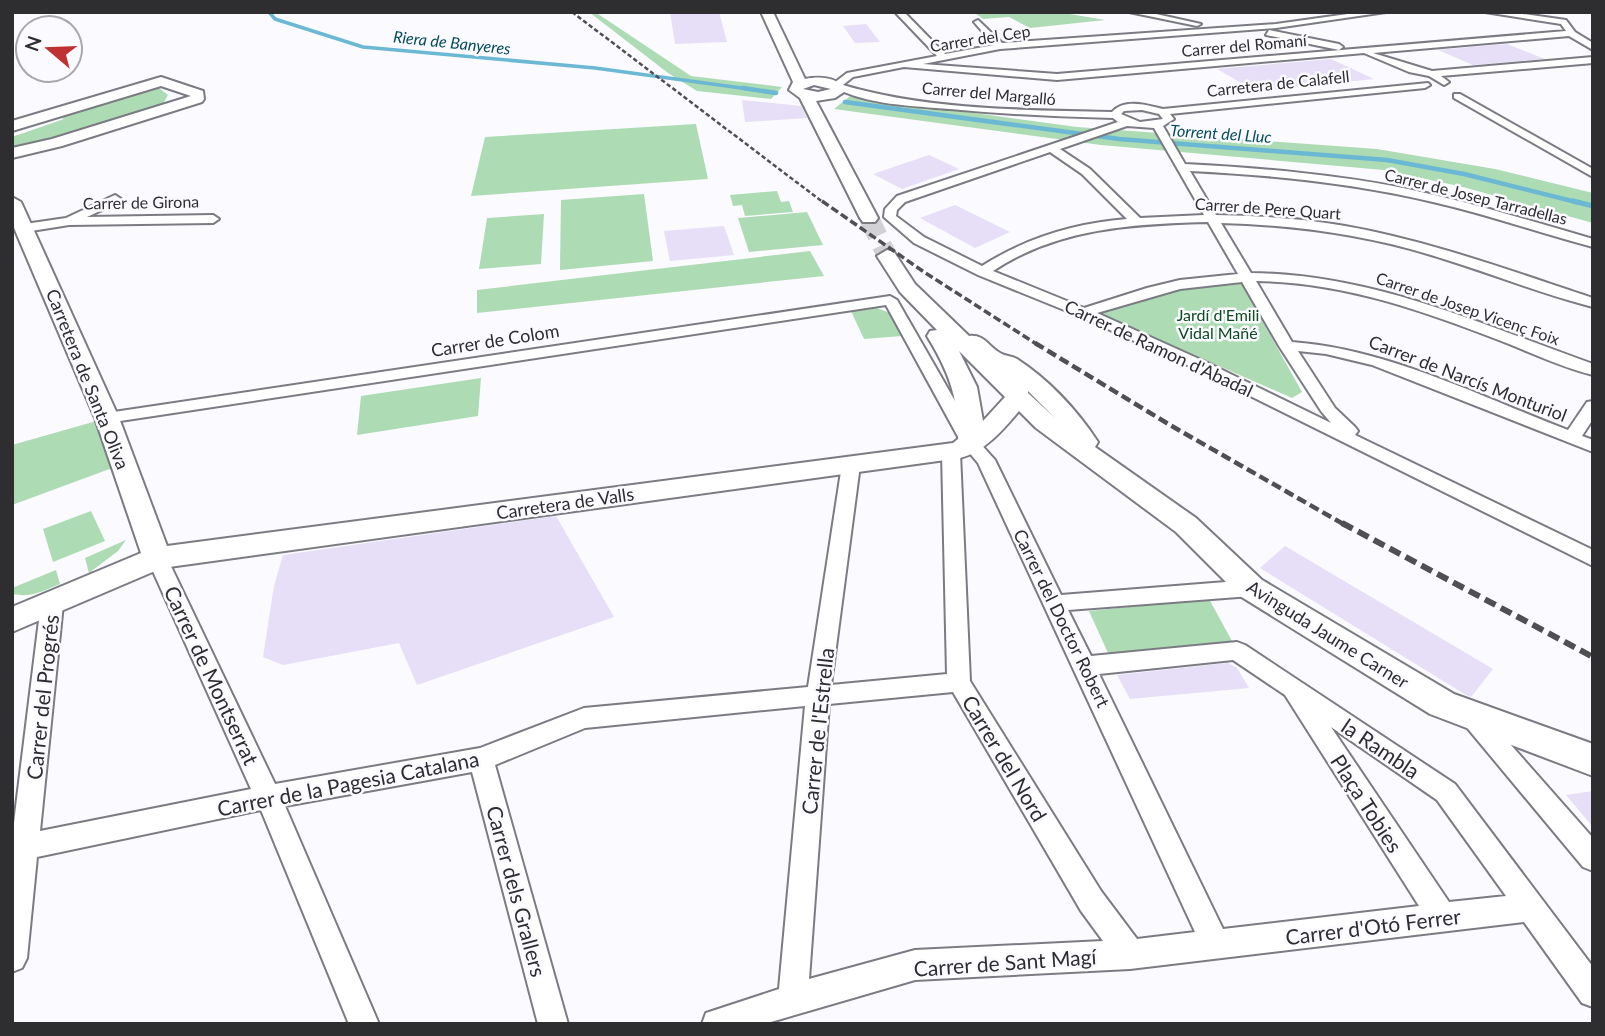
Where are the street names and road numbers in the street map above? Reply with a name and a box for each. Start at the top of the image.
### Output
street label: Carrer del Cep [929,21,1032,55]
street label: Carrer del Romaní [1181,30,1309,60]
street label: Carretera de Calafell [1206,66,1350,100]
street label: Carrer del Margalló [921,78,1057,108]
street label: Carrer de Josep Tarradellas [1383,164,1569,228]
street label: Carrer de Girona [83,191,199,213]
street label: Carrer de Pere Quart [1194,193,1342,223]
street label: Carrer de Josep Vicenç Foix [1374,268,1562,348]
street label: Carretera de Santa Oliva [42,286,134,472]
street label: Carrer de Ramon d'Abadal [1061,295,1257,401]
street label: Carrer de Colom [429,319,561,361]
street label: Carrer de Narcís Monturiol [1366,330,1570,426]
street label: Carretera de Valls [495,482,635,524]
street label: Carrer del Doctor Robert [1009,525,1115,711]
street label: Avinguda Jaume Carner [1243,575,1413,693]
street label: Carrer de Montserrat [160,582,265,769]
street label: Carrer del Progrés [21,613,63,781]
street label: Carrer de l'Estrella [796,646,838,816]
street label: Carrer del Nord [958,690,1052,826]
street label: la Rambla [1337,713,1425,783]
street label: Carrer de la Pagesia Catalana [215,745,481,821]
street label: Plaça Tobies [1326,749,1408,857]
street label: Carrer dels Grallers [482,803,552,979]
street label: Carrer d'Otó Ferrer [1284,903,1462,949]
street label: Carrer de Sant Magí [913,943,1098,981]

